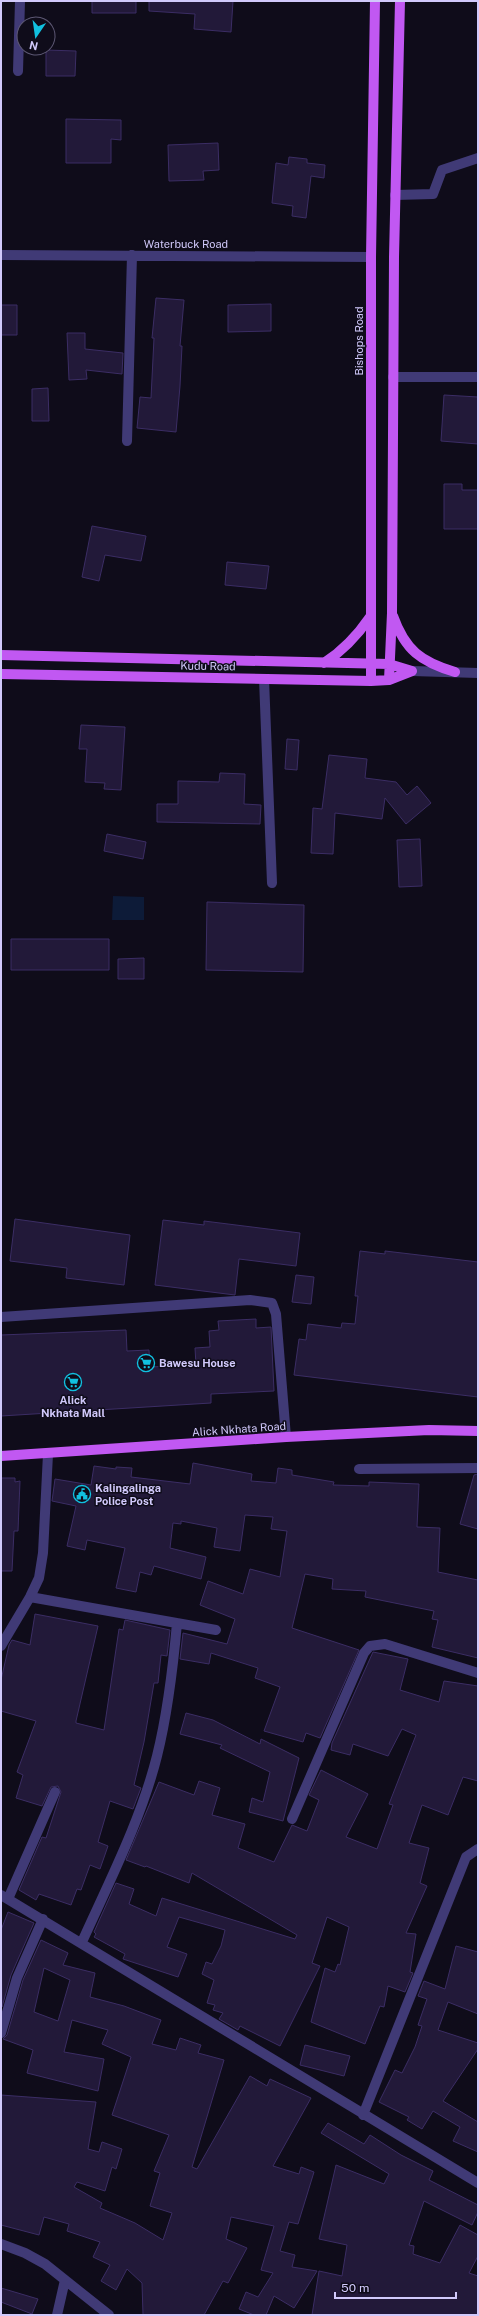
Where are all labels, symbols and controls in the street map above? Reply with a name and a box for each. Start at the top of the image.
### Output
north arrow [16,16,56,56]
text: N [28,39,39,53]
street label: Waterbuck Road [144,238,228,250]
street label: Bishops Road [353,307,365,376]
street label: Kudu Road [180,660,236,672]
supermarket icon: Bawesu House [136,1353,156,1373]
place label: Bawesu House [159,1357,236,1369]
supermarket icon: Alick Nkhata Mall [63,1372,83,1392]
place label: Alick Nkhata Mall [41,1394,105,1419]
street label: Alick Nkhata Road [192,1420,286,1438]
place label: Kalingalinga Police Post [95,1482,161,1507]
public building icon: Kalingalinga Police Post [72,1484,92,1504]
scale bar [335,2274,456,2300]
text: 50 m [341,2281,369,2295]

